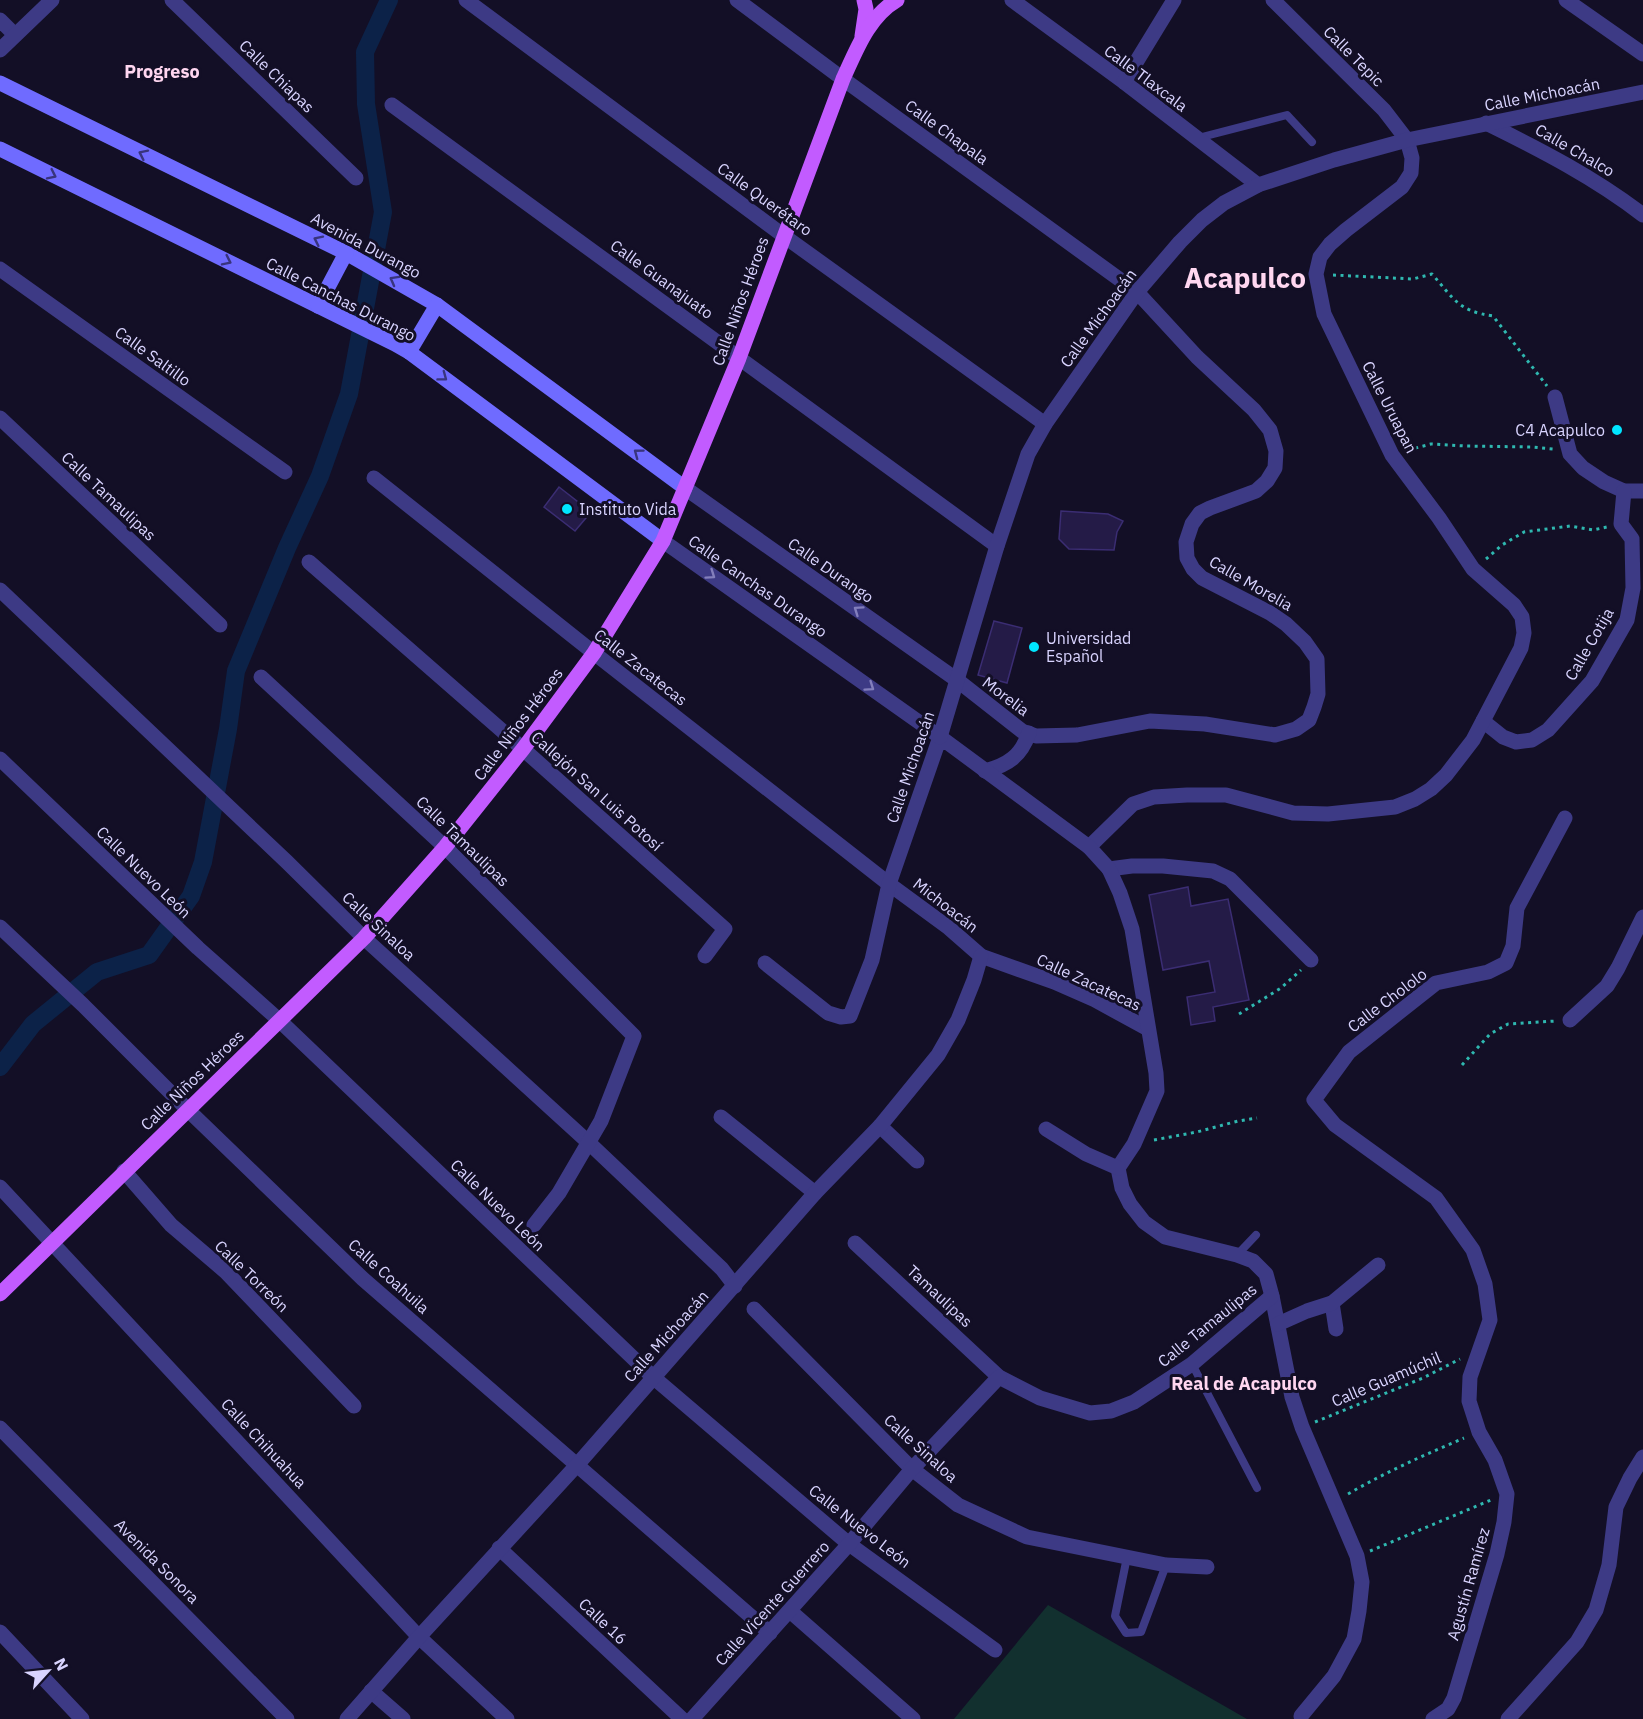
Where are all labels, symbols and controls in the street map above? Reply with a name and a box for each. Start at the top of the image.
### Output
street label: Calle Tepic [1319,21,1389,91]
street label: Calle Chiapas [235,35,319,117]
street label: Calle Tlaxcala [1100,40,1192,116]
district label: Progreso [124,60,200,83]
street label: Calle Michoacán [1483,73,1601,115]
street label: Calle Chapala [901,95,993,169]
street label: Calle Chalco [1532,119,1618,181]
one-way arrow [139,149,150,161]
street label: Calle Querétaro [714,158,816,240]
one-way arrow [46,167,57,179]
street label: Avenida Durango [308,208,424,282]
street label: Calle Niños Héroes [707,234,773,368]
street label: Calle Guanajuato [607,235,717,323]
one-way arrow [314,236,325,247]
street label: Calle Canchas Durango [263,253,419,345]
one-way arrow [221,254,232,266]
district label: Acapulco [1184,259,1306,296]
street label: Calle Michoacán [1056,265,1140,371]
one-way arrow [390,276,401,287]
street label: Calle Saltillo [111,322,195,390]
street label: Calle Uruapan [1358,357,1422,457]
one-way arrow [436,370,447,381]
place label: C4 Acapulco [1515,420,1605,440]
marker: C4 Acapulco [1610,423,1624,437]
street label: Calle Tamaulipas [58,447,160,545]
one-way arrow [634,449,645,460]
place label: Instituto Vida [579,499,677,519]
marker: Instituto Vida [560,502,574,516]
street label: Calle Canchas Durango [685,530,831,642]
street label: Calle Durango [784,533,878,607]
street label: Calle Morelia [1206,551,1297,615]
one-way arrow [704,568,715,579]
street label: Calle Cotija [1560,604,1618,684]
one-way arrow [853,606,864,617]
street label: Calle Zacatecas [590,624,692,710]
place label: Universidad Español [1046,628,1131,666]
marker: Universidad Español [1027,640,1041,654]
street label: Calle Niños Héroes [469,664,567,784]
street label: Morelia [979,672,1034,720]
one-way arrow [863,680,874,691]
street label: Calle Michoacán [882,708,938,826]
street label: Callejón San Luis Potosí [527,727,667,855]
street label: Calle Tamaulipas [412,791,514,891]
street label: Calle Nuevo León [92,822,196,922]
street label: Michoacán [909,873,983,937]
street label: Calle Sinaloa [338,887,420,965]
street label: Calle Zacatecas [1034,949,1144,1015]
street label: Calle Chololo [1343,964,1431,1036]
street label: Calle Niños Héroes [136,1026,248,1134]
street label: Calle Nuevo León [446,1155,550,1255]
street label: Calle Coahuila [344,1234,434,1318]
street label: Calle Torreón [211,1236,293,1316]
street label: Tamaulipas [903,1261,977,1331]
street label: Calle Tamaulipas [1153,1279,1261,1371]
street label: Calle Michoacán [619,1286,713,1386]
street label: Calle Guamúchil [1328,1347,1444,1411]
district label: Real de Acapulco [1171,1372,1317,1395]
street label: Calle Chihuahua [217,1394,311,1493]
street label: Calle Sinaloa [880,1410,962,1487]
street label: Calle Nuevo León [805,1480,915,1572]
street label: Avenida Sonora [110,1514,204,1608]
street label: Agustín Ramírez [1442,1525,1494,1643]
street label: Calle Vicente Guerrero [711,1536,833,1670]
street label: Calle 16 [575,1594,631,1648]
north arrow [18,1641,78,1701]
text: N [50,1654,73,1674]

